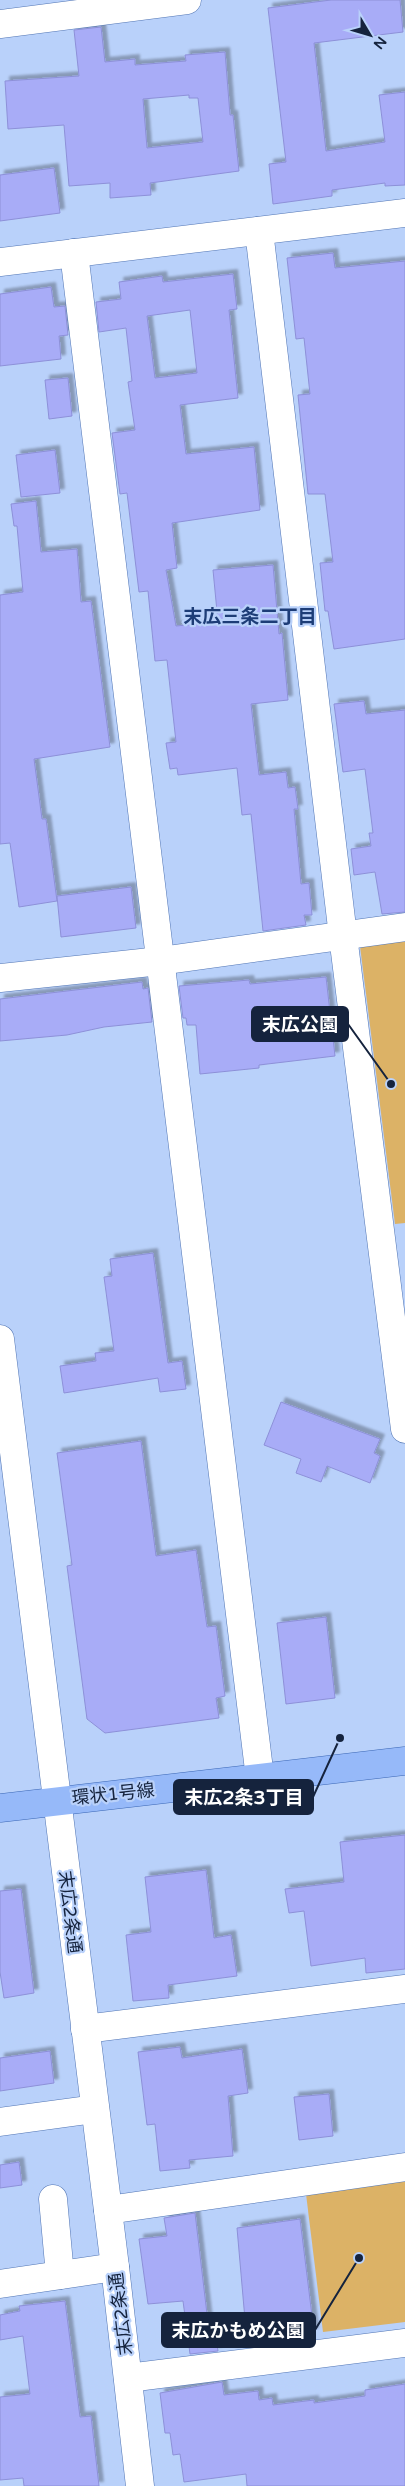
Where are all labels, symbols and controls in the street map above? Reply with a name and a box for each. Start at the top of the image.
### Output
north arrow [345,10,395,60]
text: N [370,33,390,52]
district label: 末広三条二丁目 [183,606,317,628]
callout: 末広公園 [252,1007,348,1041]
text: 末広公園 [262,1014,338,1036]
street label: 環状1号線 [70,1779,156,1809]
callout: 末広2条3丁目 [174,1780,313,1814]
text: 末広2条3丁目 [185,1787,303,1809]
street label: 末広2条通 [54,1869,86,1955]
street label: 末広2条通 [105,2271,137,2357]
callout: 末広かもめ公園 [162,2313,315,2347]
text: 末広かもめ公園 [171,2320,305,2342]

